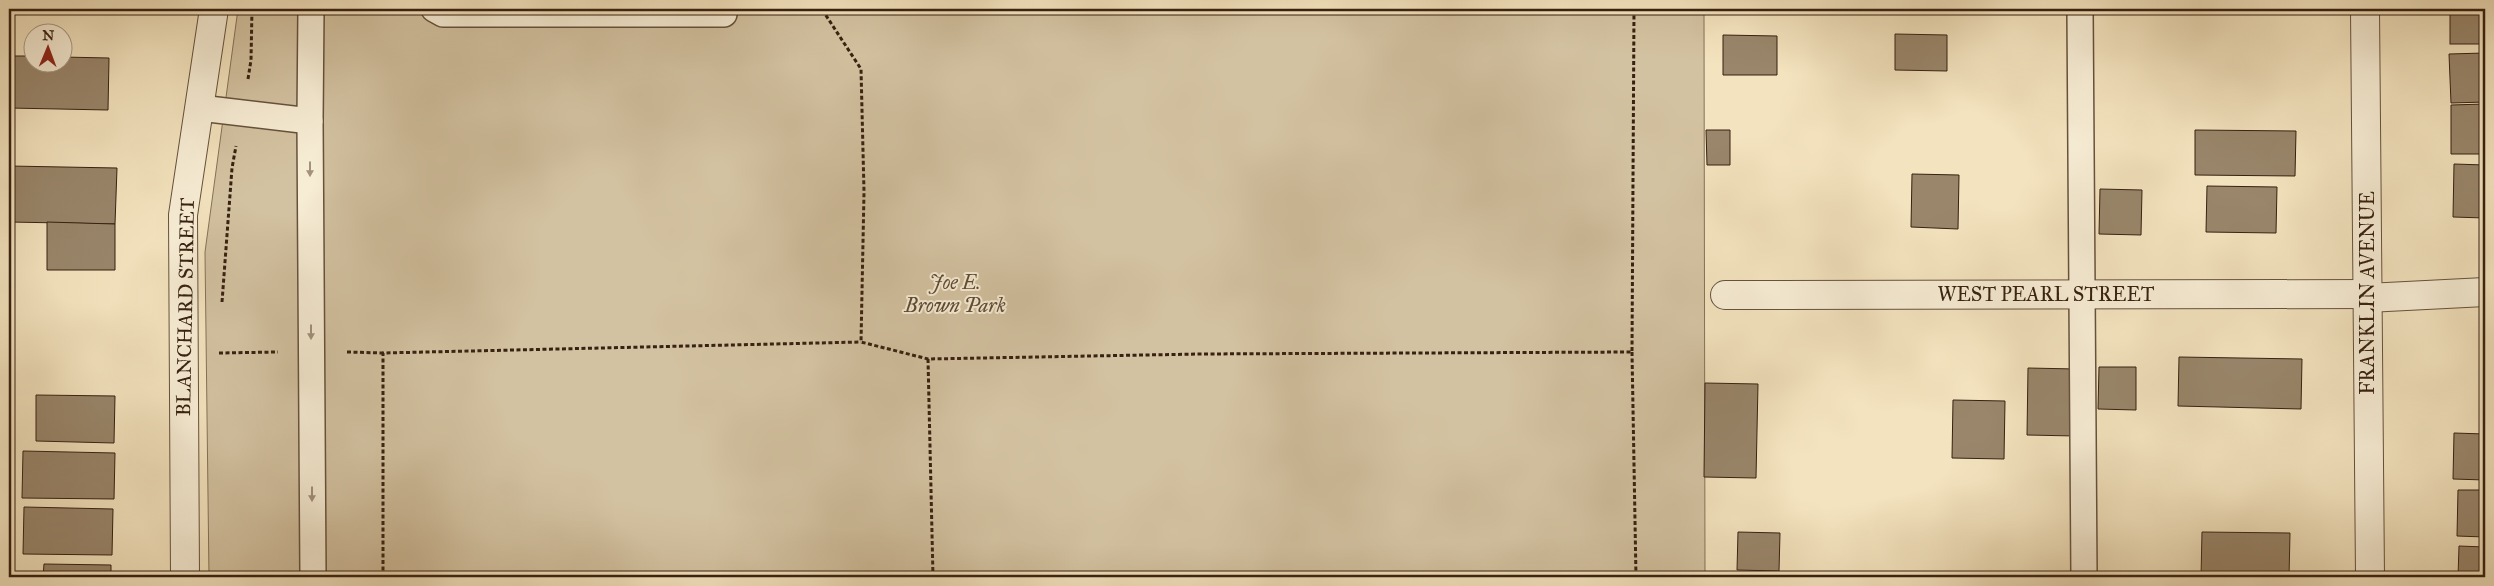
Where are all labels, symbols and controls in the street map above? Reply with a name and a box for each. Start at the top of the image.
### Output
north arrow [22,22,72,72]
text: N [42,27,54,44]
one-way arrow [307,162,315,178]
street label: FRANKLIN AVENUE [2355,191,2379,395]
street label: BLANCHARD STREET [171,197,199,417]
park label: Joe E. Brown Park [903,270,1006,317]
street label: WEST PEARL STREET [1938,282,2155,306]
one-way arrow [307,324,315,340]
one-way arrow [308,487,316,503]

